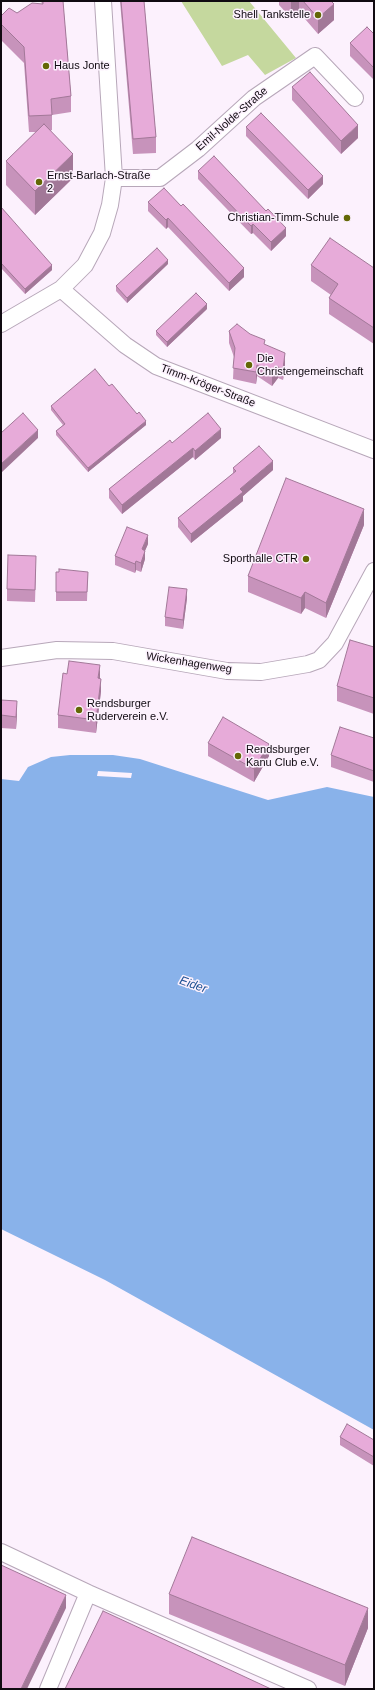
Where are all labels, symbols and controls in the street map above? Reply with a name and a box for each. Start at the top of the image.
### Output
place label: Shell Tankstelle [234,8,310,22]
marker: Shell Tankstelle [313,10,323,20]
place label: Haus Jonte [54,59,110,73]
marker: Haus Jonte [41,61,51,71]
street label: Emil-Nolde-Straße [194,84,270,154]
place label: Ernst-Barlach-Straße 2 [47,169,150,195]
marker: Ernst-Barlach-Straße 2 [34,177,44,187]
place label: Christian-Timm-Schule [228,211,339,225]
marker: Christian-Timm-Schule [342,213,352,223]
place label: Die Christengemeinschaft [257,352,363,378]
marker: Die Christengemeinschaft [244,360,254,370]
street label: Timm-Kröger-Straße [159,362,257,410]
place label: Sporthalle CTR [223,552,298,566]
marker: Sporthalle CTR [301,554,311,564]
street label: Wickenhagenweg [145,650,233,676]
place label: Rendsburger Ruderverein e.V. [87,697,169,723]
marker: Rendsburger Ruderverein e.V. [74,705,84,715]
place label: Rendsburger Kanu Club e.V. [246,743,319,769]
marker: Rendsburger Kanu Club e.V. [233,751,243,761]
water label: Eider [177,974,209,996]

